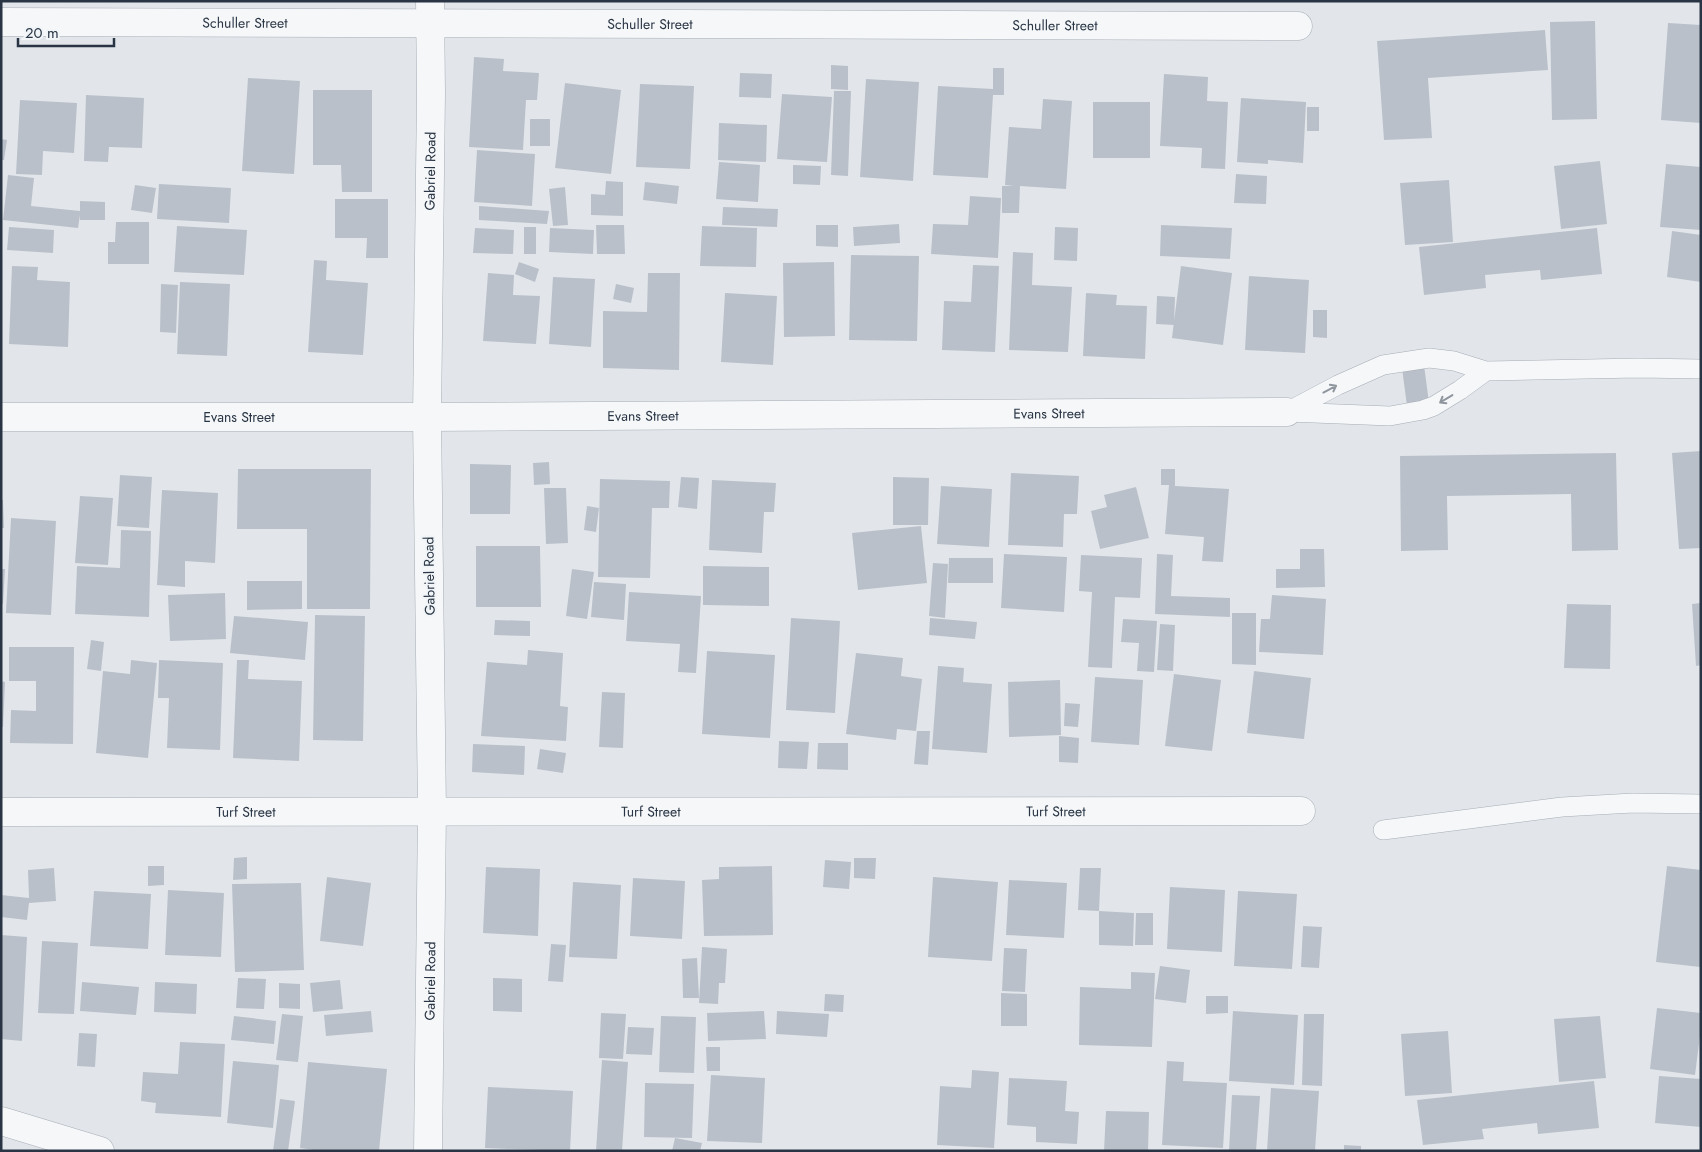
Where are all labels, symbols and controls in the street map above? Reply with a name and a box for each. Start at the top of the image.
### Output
street label: Schuller Street [202,13,288,33]
street label: Schuller Street [607,14,693,34]
scale bar [18,15,114,47]
street label: Schuller Street [1012,15,1098,35]
text: 20 m [25,22,59,44]
street label: Gabriel Road [420,132,441,211]
one-way arrow [1322,384,1337,394]
one-way arrow [1439,395,1453,405]
street label: Evans Street [1013,403,1085,424]
street label: Evans Street [607,406,679,426]
street label: Evans Street [203,407,275,427]
street label: Gabriel Road [418,536,440,616]
street label: Turf Street [621,801,681,822]
street label: Turf Street [1026,801,1086,821]
street label: Turf Street [216,802,276,822]
street label: Gabriel Road [420,941,440,1021]

